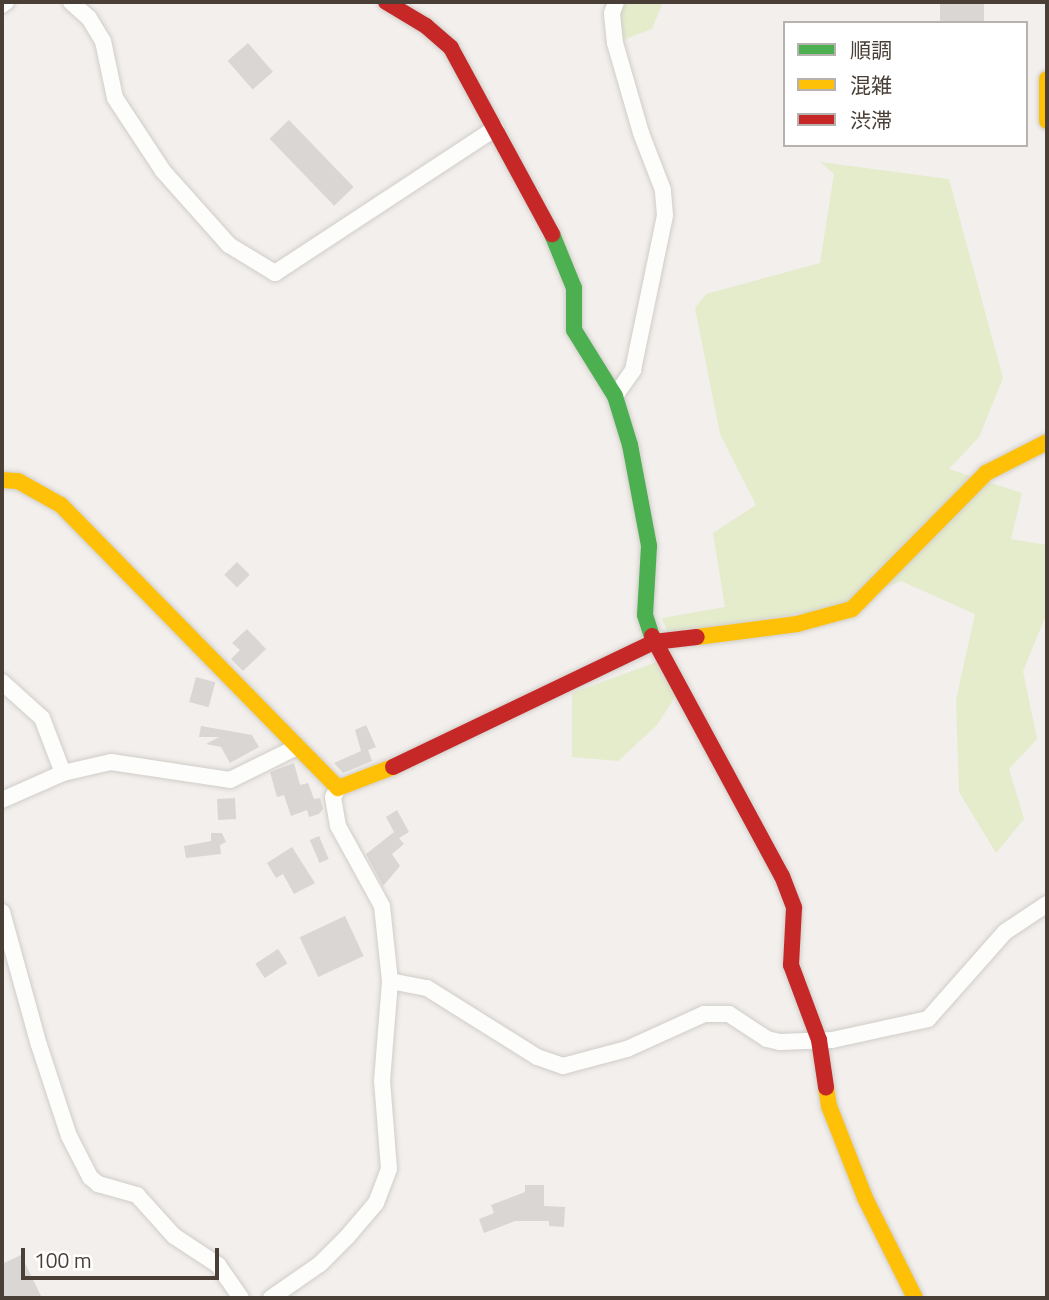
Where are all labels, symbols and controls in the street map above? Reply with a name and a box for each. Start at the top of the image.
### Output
legend [783,21,1028,147]
text: 順調 [850,34,892,66]
text: 混雑 [850,69,892,101]
text: 渋滞 [850,104,892,136]
scale bar [24,1234,222,1278]
text: 100 m [34,1244,91,1276]

